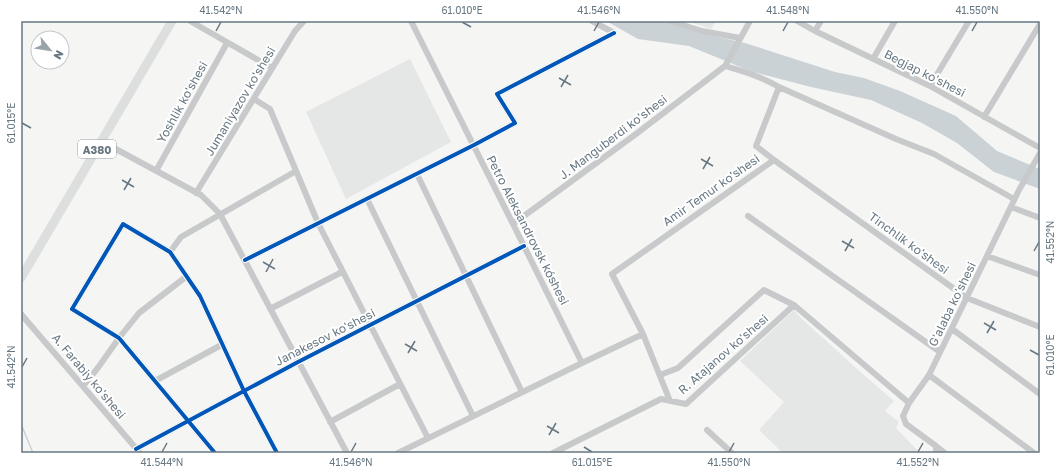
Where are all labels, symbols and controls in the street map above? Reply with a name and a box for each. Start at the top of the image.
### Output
text: 41.542°N [199,4,243,16]
text: 61.010°E [441,4,483,16]
text: 41.546°N [577,4,621,16]
text: 41.548°N [766,4,810,16]
text: 41.550°N [955,4,999,16]
north arrow [30,30,70,70]
street label: Jumaniyazov ko'shesi [202,44,278,158]
street label: Begjap ko'shesi [882,46,968,100]
text: N [51,48,67,62]
street label: Yoshlik ko'shesi [153,59,211,145]
street label: J. Manguberdi ko'shesi [556,92,670,182]
text: 61.015°E [5,103,17,143]
road number: A380 [78,140,116,158]
street label: Amir Temur ko'shesi [660,151,762,229]
street label: Petro Aleksandrovsk kóshesi [484,153,572,307]
street label: Tinchlik ko'shesi [866,209,952,277]
text: 41.552°N [1044,221,1056,263]
street label: G'alaba ko'shesi [925,259,979,349]
street label: Janakesov ko'shesi [272,305,378,369]
street label: R. Atajanov ko'shesi [675,311,771,397]
street label: A. Farabiy ko'shesi [49,330,129,422]
text: 61.010°E [1044,334,1056,376]
text: 41.542°N [5,345,17,389]
text: 41.544°N [141,456,183,468]
text: 41.546°N [329,456,373,468]
text: 61.015°E [572,456,612,468]
text: 41.550°N [707,456,751,468]
text: 41.552°N [897,456,939,468]

